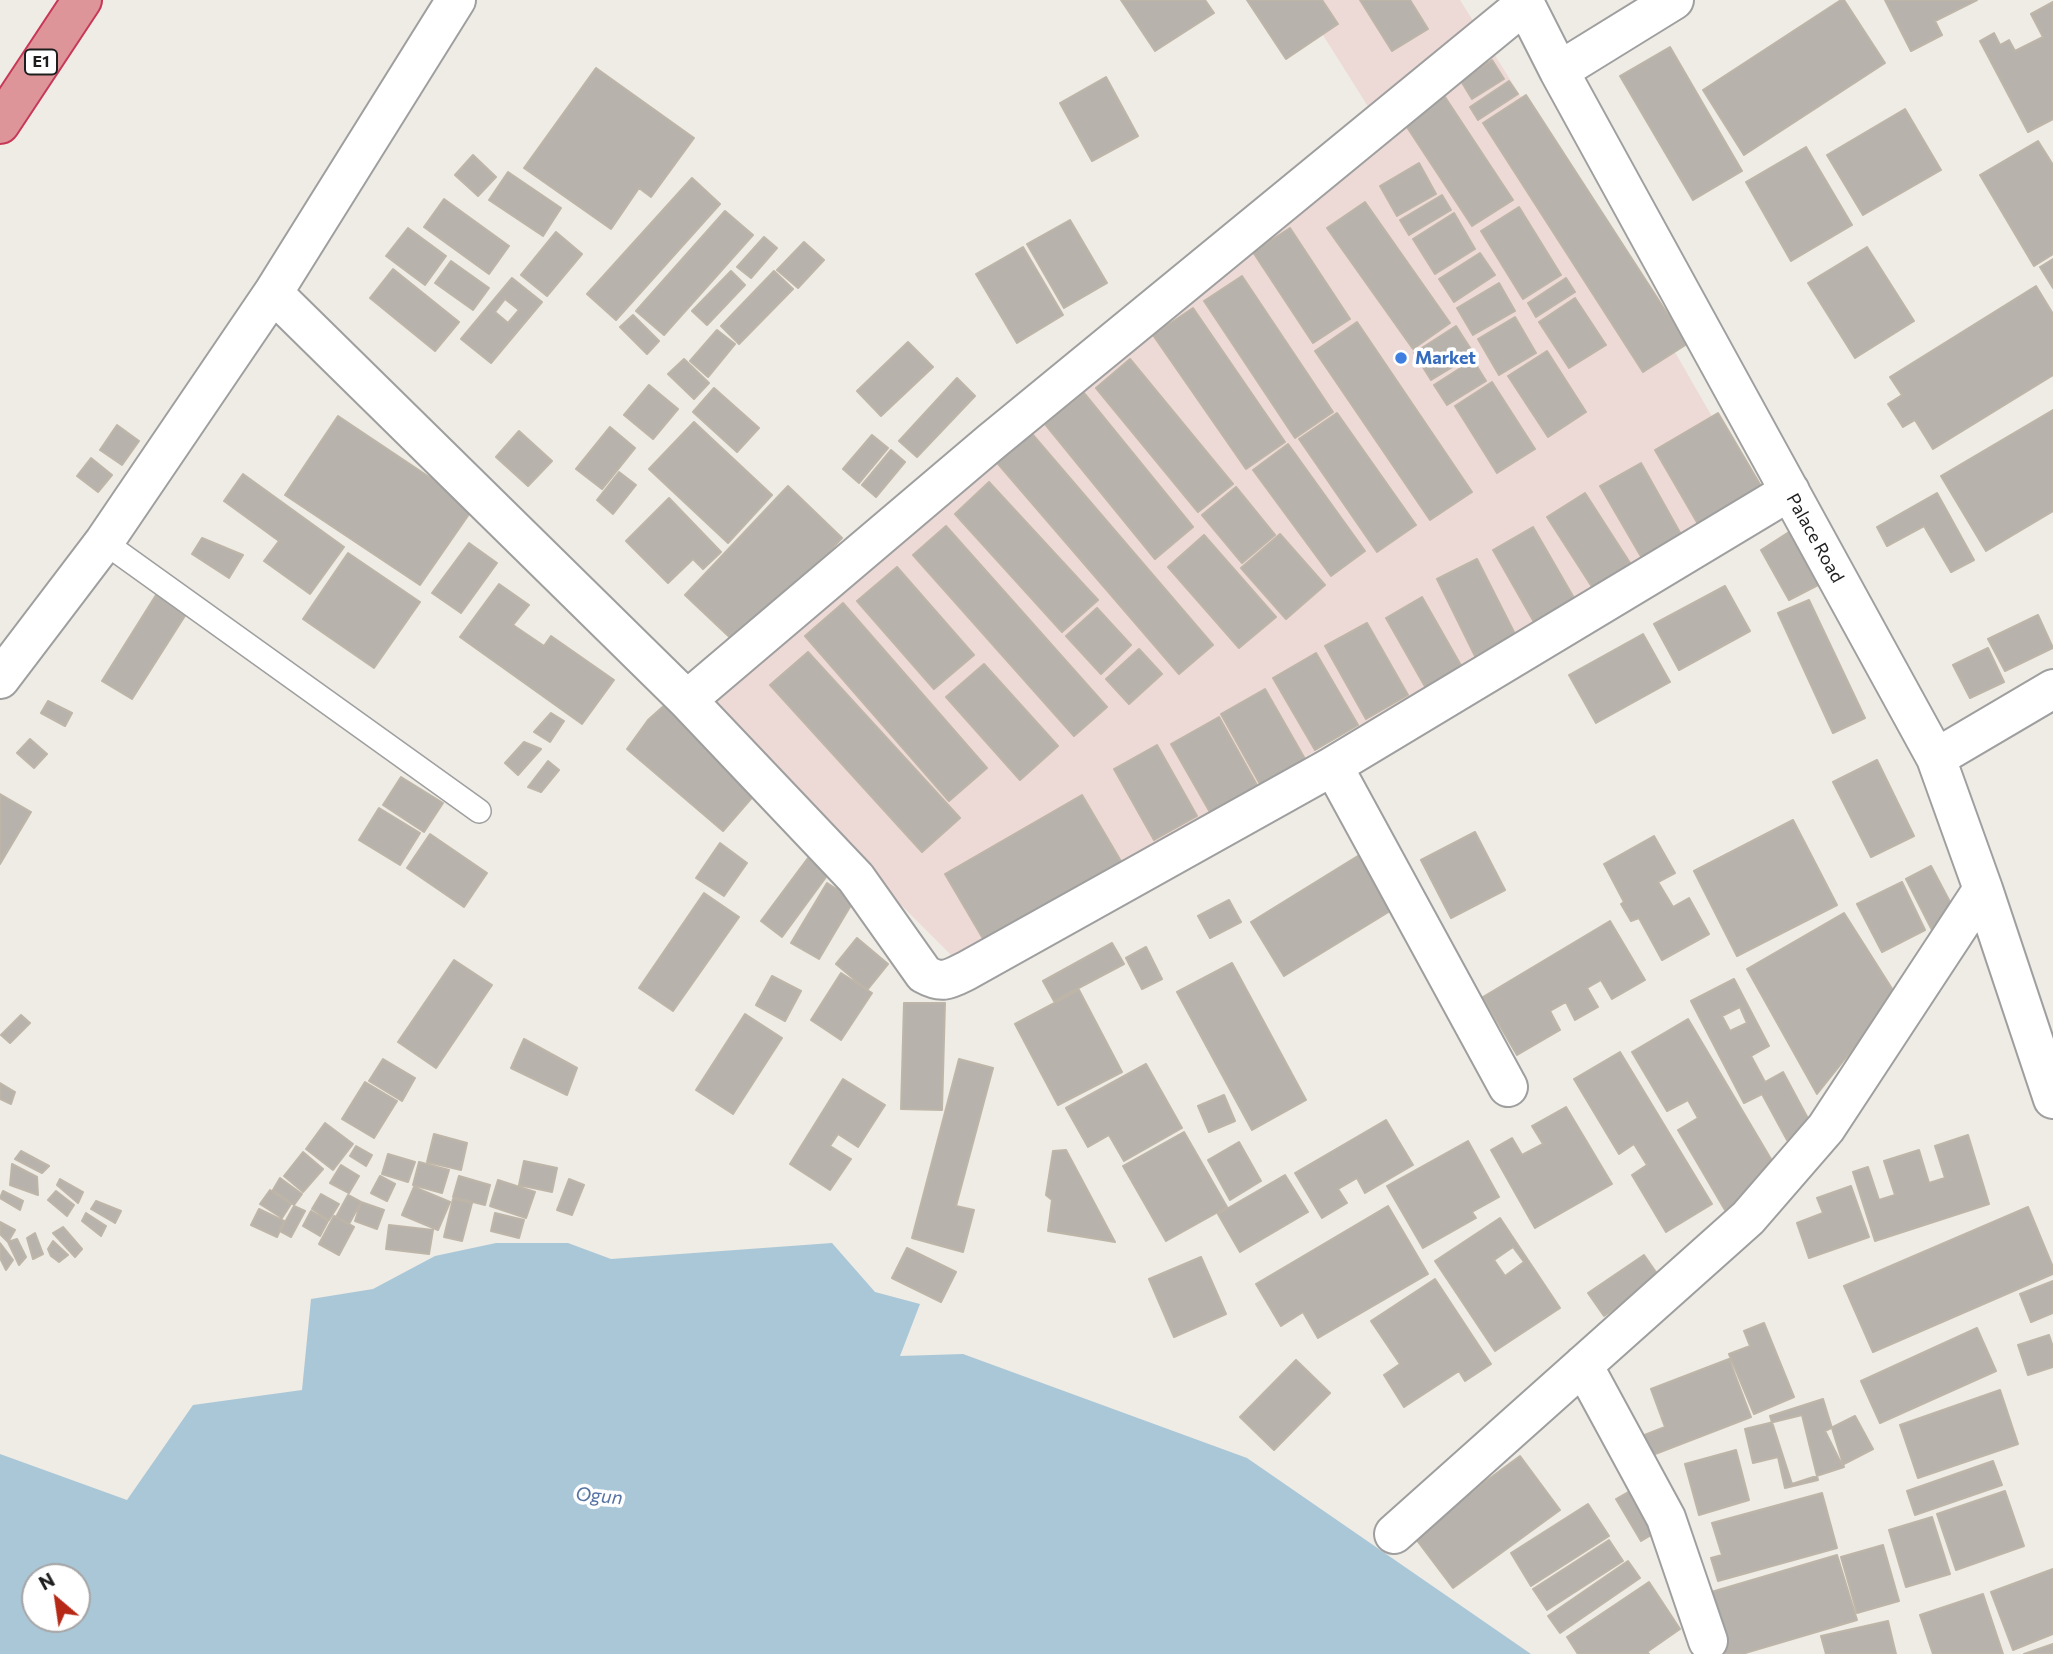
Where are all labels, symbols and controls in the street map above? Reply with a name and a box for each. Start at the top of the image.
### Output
road number: E1 [25,50,57,74]
place label: Market [1415,347,1476,369]
marker: Market [1393,350,1409,366]
street label: Palace Road [1782,490,1848,586]
water label: Ogun [574,1483,624,1509]
north arrow [21,1563,91,1633]
text: N [35,1567,58,1594]

